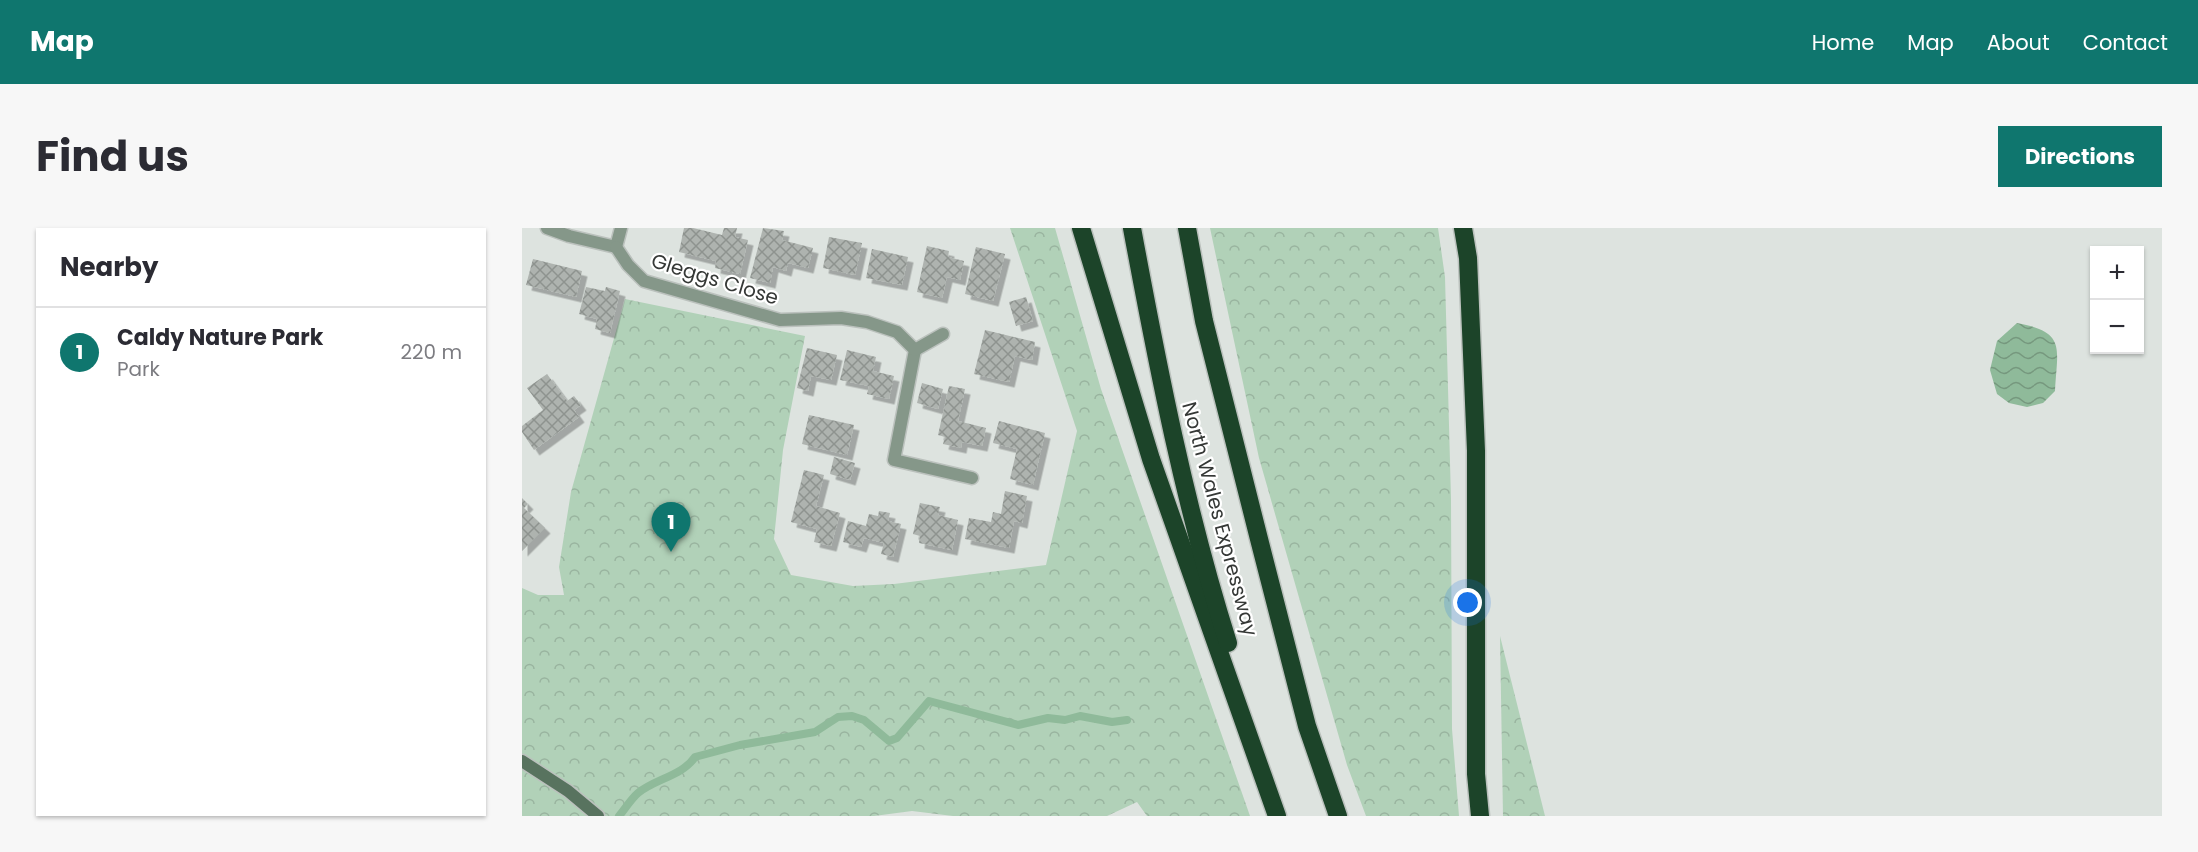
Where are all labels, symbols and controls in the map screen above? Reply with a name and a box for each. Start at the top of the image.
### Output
text: Map [30,22,94,61]
text: Home [1812,28,1874,57]
text: Map [1907,28,1954,57]
text: About [1987,28,2050,57]
text: Contact [2083,28,2168,57]
button: Directions [1998,126,2162,187]
text: Find us [36,127,189,186]
street label: Gleggs Close [648,246,782,312]
map controls [2090,246,2144,354]
button: + [2090,246,2144,300]
text: Nearby [60,249,158,285]
button: − [2090,300,2144,354]
text: Caldy Nature Park [117,322,323,353]
text: 1 [76,338,83,366]
text: 220 m [401,338,462,366]
text: Park [117,355,160,383]
street label: North Wales Expressway [1175,399,1265,639]
pin: 1 [652,502,690,552]
your location [1453,588,1482,617]

